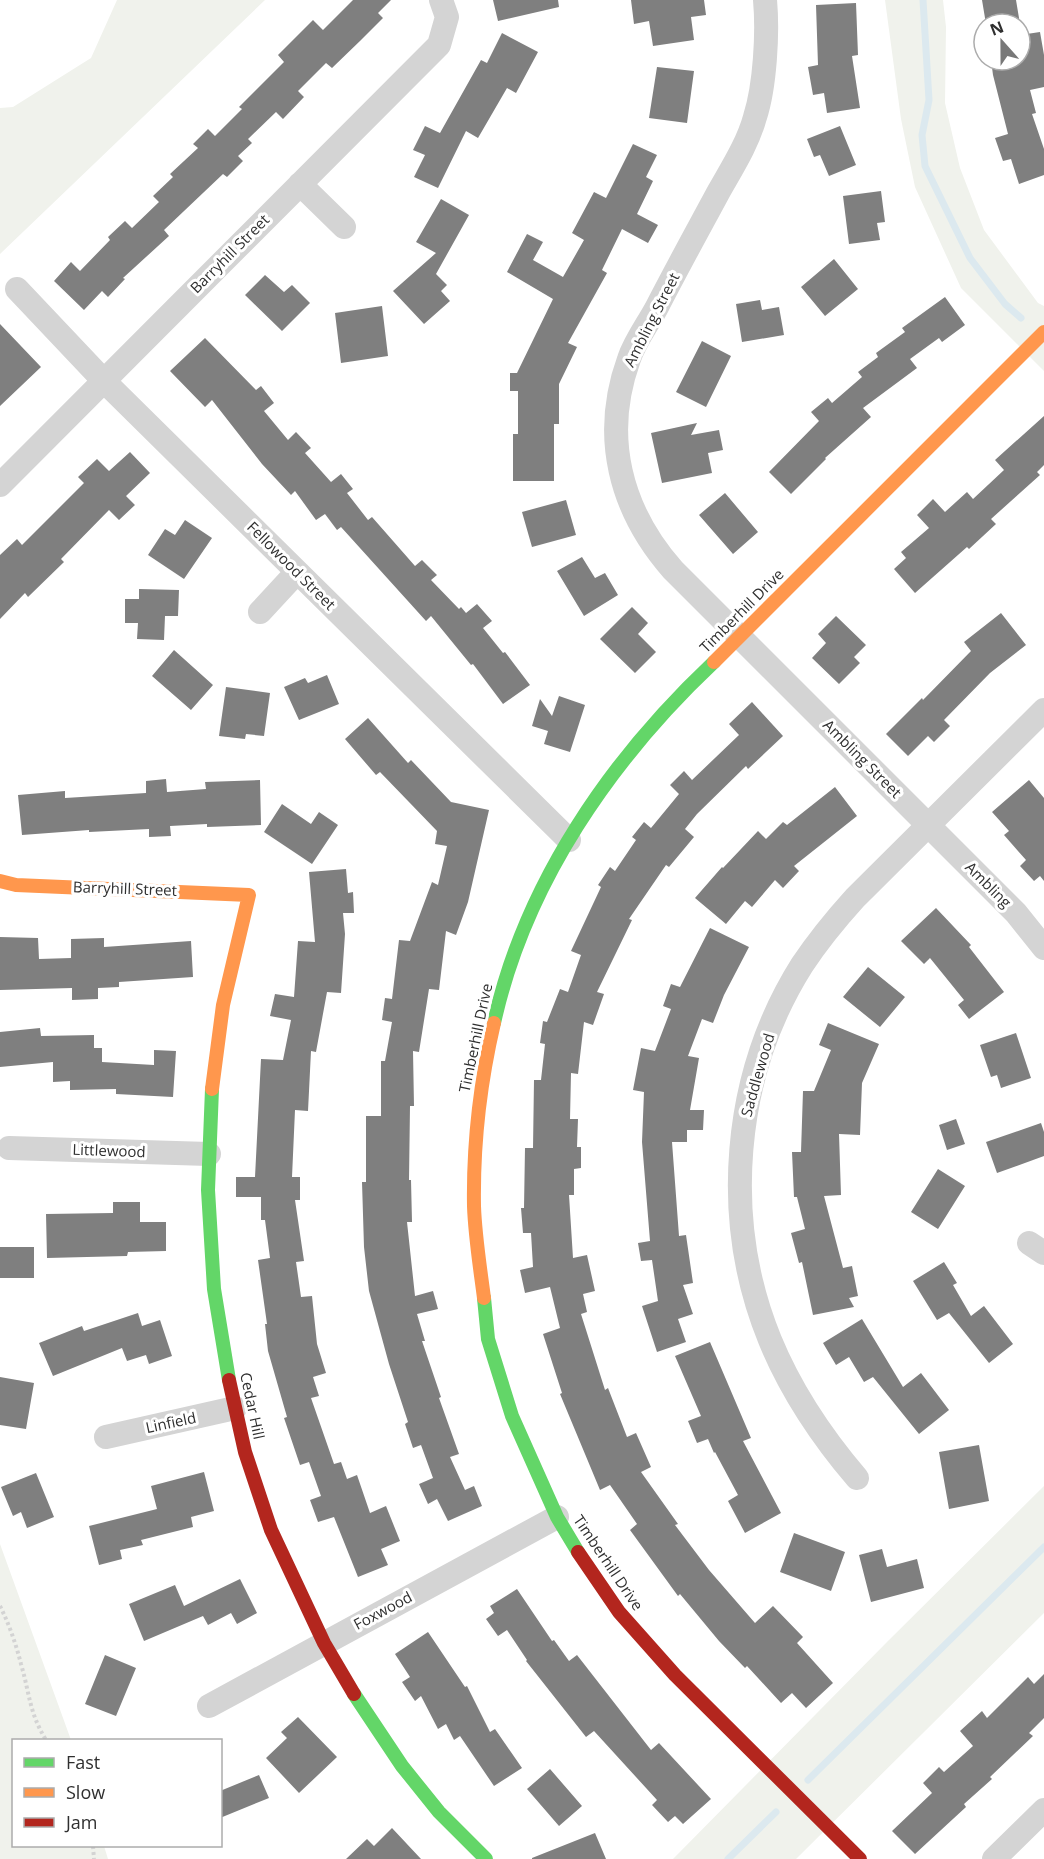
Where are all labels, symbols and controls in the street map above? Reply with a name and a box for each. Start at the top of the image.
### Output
north arrow [972,12,1032,72]
text: N [987,15,1007,41]
street label: Barryhill Street [185,209,273,297]
street label: Ambling Street [619,269,683,370]
street label: Fellowood Street [243,517,340,614]
street label: Timberhill Drive [695,564,788,657]
street label: Ambling Street [819,715,906,802]
street label: Ambling [961,857,1016,912]
street label: Barryhill Street [73,876,177,900]
street label: Timberhill Drive [454,982,496,1094]
street label: Saddlewood [736,1031,779,1119]
street label: Littlewood [72,1139,146,1161]
street label: Cedar Hill [236,1371,270,1441]
street label: Linfield [144,1407,198,1437]
street label: Timberhill Drive [570,1511,648,1614]
street label: Foxwood [350,1586,415,1634]
legend [12,1739,222,1847]
text: Fast [66,1750,100,1774]
text: Slow [66,1780,105,1804]
text: Jam [64,1810,98,1834]

